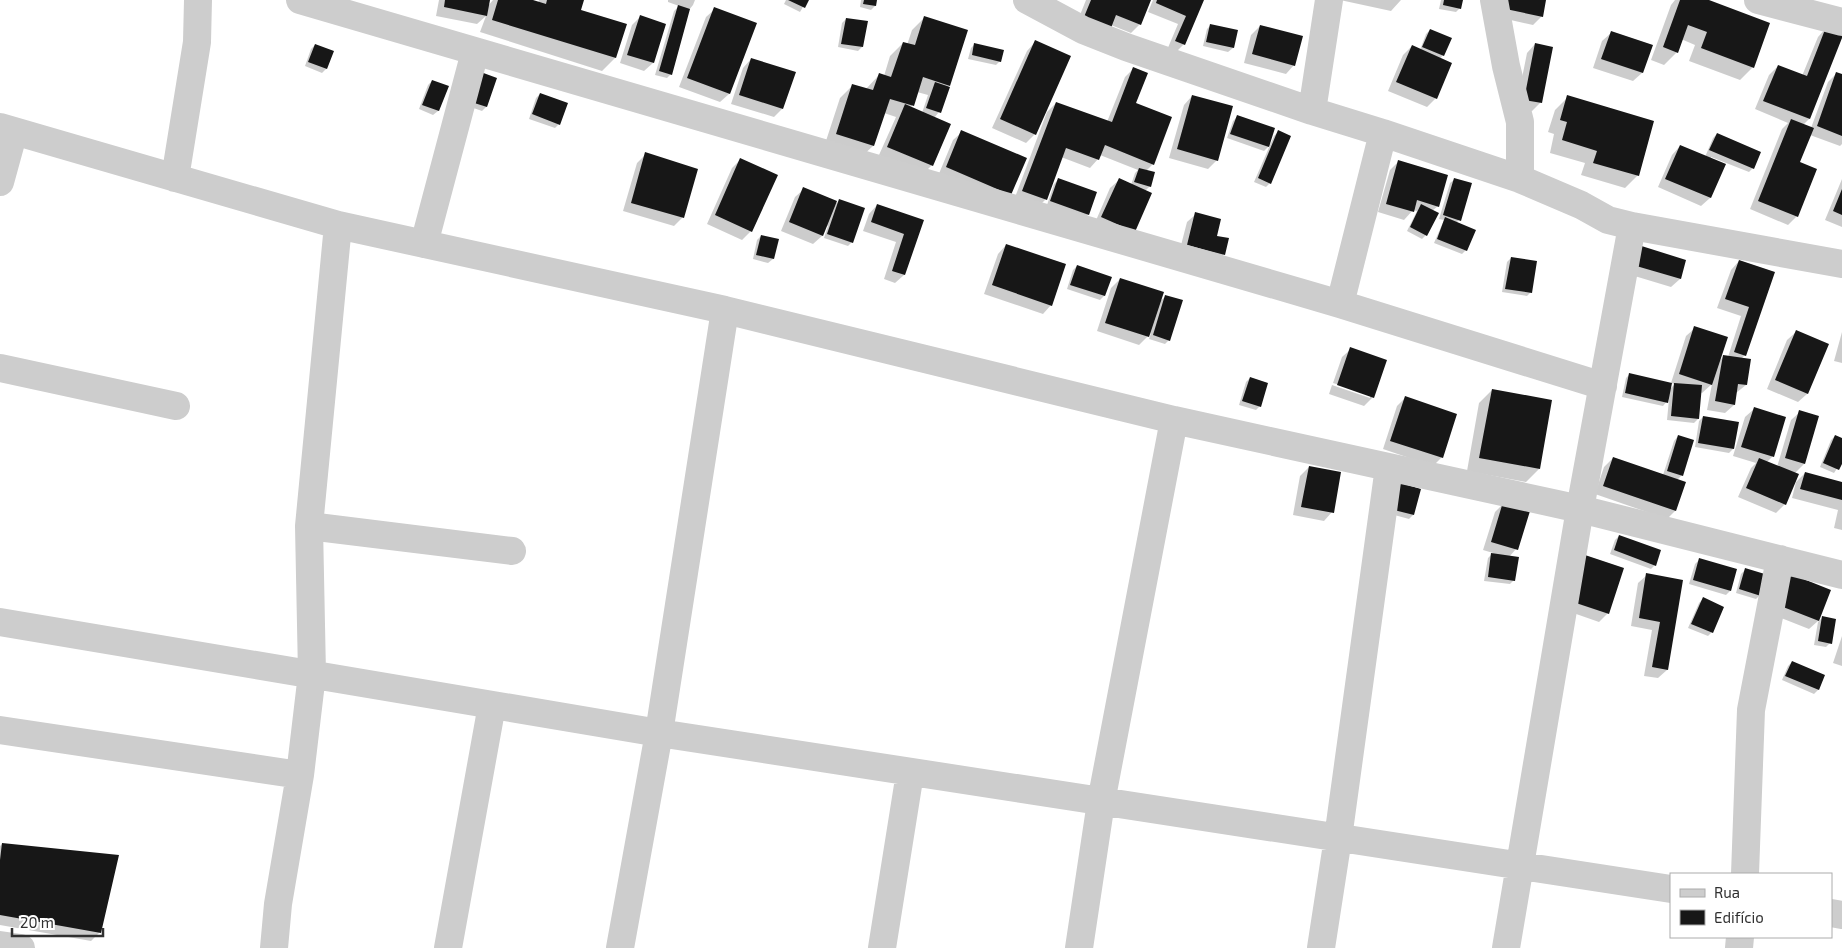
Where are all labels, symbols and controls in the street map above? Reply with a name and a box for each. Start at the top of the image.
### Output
legend [1670,873,1832,938]
text: Rua [1714,883,1740,901]
scale bar [12,906,104,938]
text: Edifício [1714,908,1764,926]
text: 20 m [20,913,54,931]

